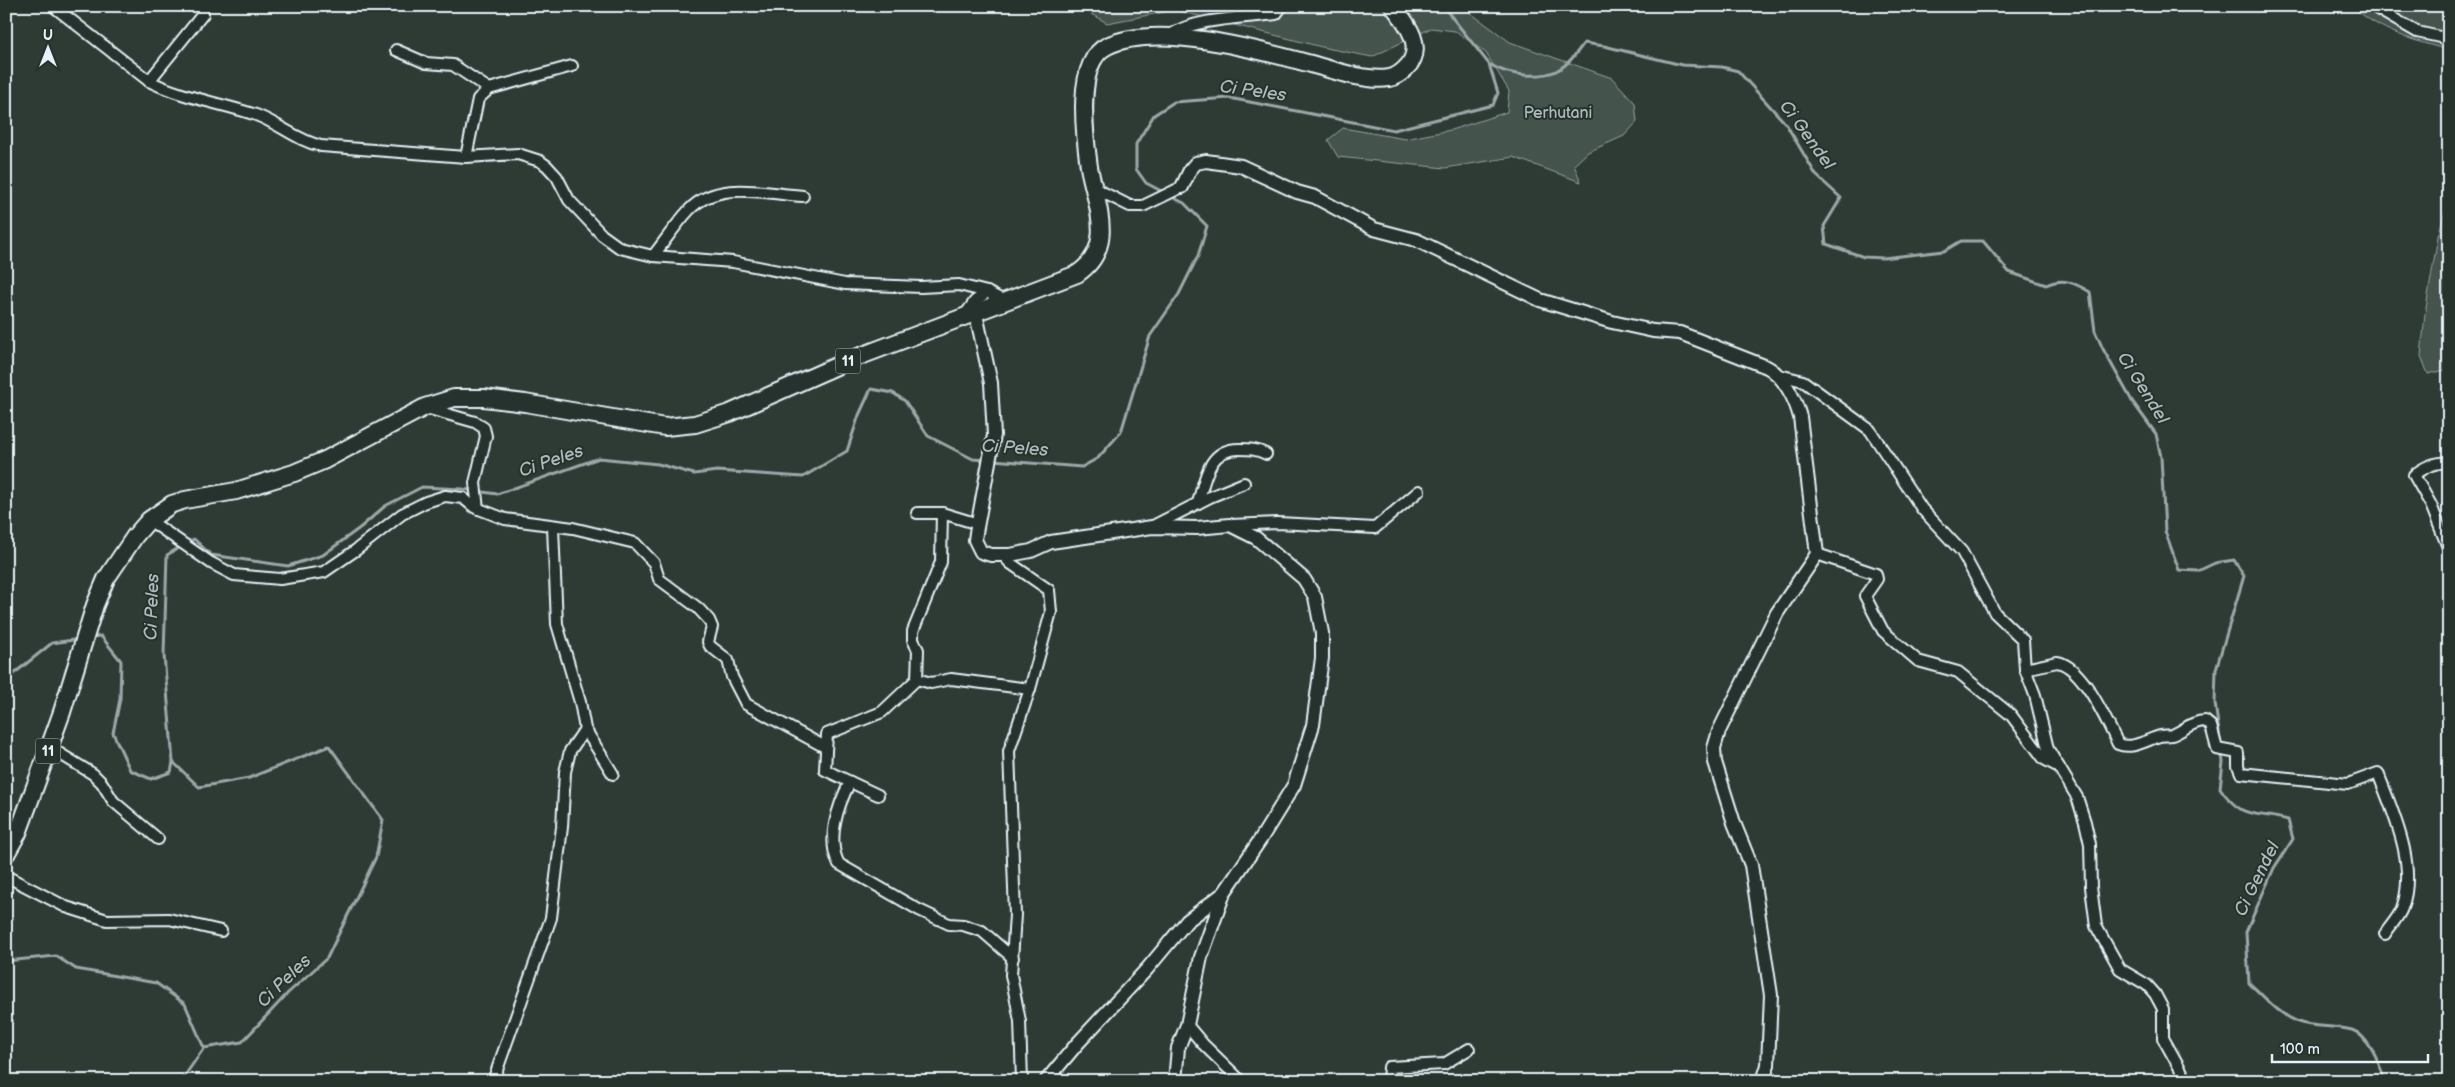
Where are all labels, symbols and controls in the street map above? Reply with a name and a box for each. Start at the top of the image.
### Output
north arrow [22,22,72,72]
text: U [43,27,53,44]
water label: Ci Peles [1218,76,1288,106]
water label: Ci Gendel [1775,96,1840,174]
park label: Perhutani [1524,104,1592,123]
road number: 11 [836,348,860,374]
water label: Ci Gendel [2113,348,2174,428]
water label: Ci Peles [981,435,1049,461]
water label: Ci Peles [516,440,586,482]
water label: Ci Peles [140,573,164,641]
road number: 11 [36,738,60,764]
water label: Ci Gendel [2230,838,2284,920]
water label: Ci Peles [253,950,315,1012]
scale bar [2272,1032,2429,1064]
text: 100 m [2280,1040,2320,1059]

